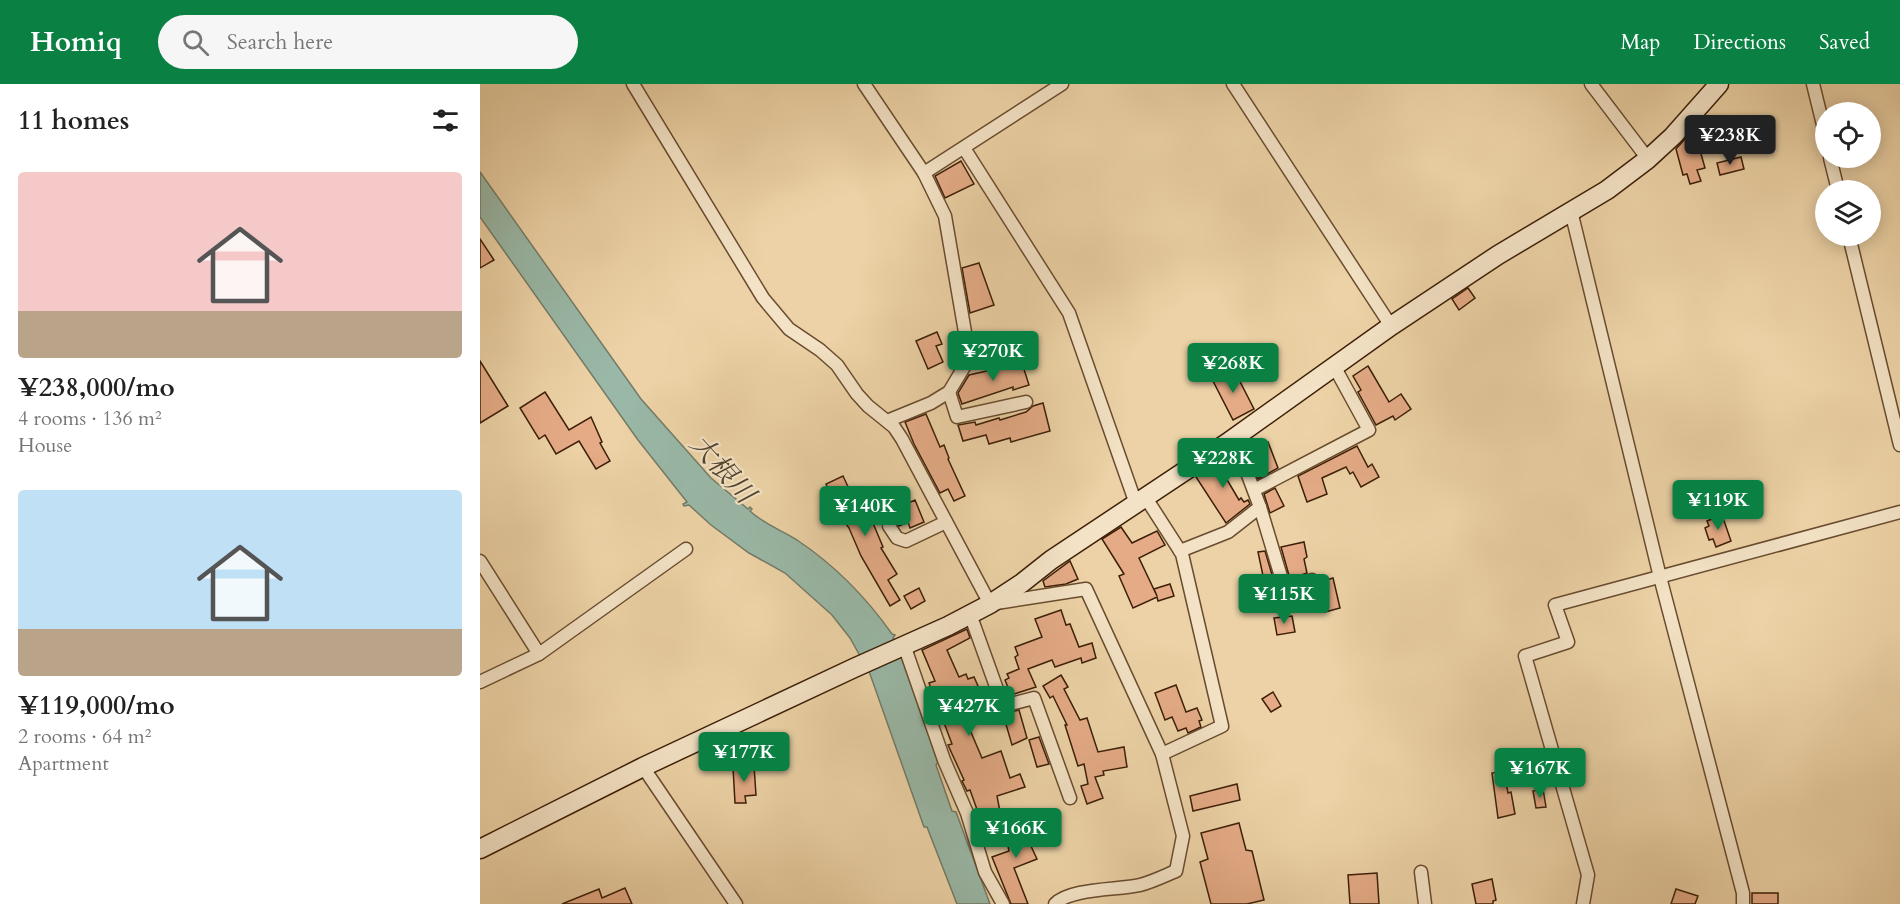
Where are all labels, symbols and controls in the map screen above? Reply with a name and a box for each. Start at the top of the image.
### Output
search box [158,15,578,69]
text: Homiq [30,23,122,61]
icon: search [179,26,212,59]
text: Search here [227,27,333,57]
text: Map [1620,28,1660,57]
text: Directions [1693,28,1786,57]
text: Saved [1819,28,1870,57]
map controls [1815,102,1881,246]
button: locate [1815,102,1881,168]
text: 11 homes [18,103,129,138]
icon: filters [429,104,462,137]
pin: ¥238K [1688,115,1772,166]
text: ¥238K [1699,121,1761,148]
button: layers [1815,180,1881,246]
icon: home [186,211,294,319]
pin: ¥270K [951,331,1035,382]
text: ¥270K [962,337,1024,364]
pin: ¥268K [1191,343,1275,394]
text: ¥268K [1202,349,1264,376]
text: ¥238,000/mo [18,370,175,405]
text: 4 rooms · 136 m² [18,405,162,432]
water label: 大根川 [681,427,765,514]
text: House [18,432,72,459]
pin: ¥228K [1181,438,1265,489]
text: ¥228K [1192,444,1254,471]
pin: ¥119K [1676,480,1760,531]
pin: ¥140K [823,486,907,537]
text: ¥119K [1687,486,1749,513]
text: ¥140K [834,492,896,519]
icon: home [186,529,294,637]
pin: ¥115K [1242,574,1326,625]
text: ¥115K [1253,580,1315,607]
pin: ¥427K [927,686,1011,737]
text: ¥119,000/mo [18,688,175,723]
text: ¥427K [938,692,1000,719]
text: 2 rooms · 64 m² [18,723,151,750]
pin: ¥177K [702,732,786,783]
text: ¥177K [713,738,775,765]
pin: ¥167K [1498,748,1582,799]
text: Apartment [18,750,109,777]
text: ¥167K [1509,754,1571,781]
pin: ¥166K [974,808,1058,859]
text: ¥166K [985,814,1047,841]

